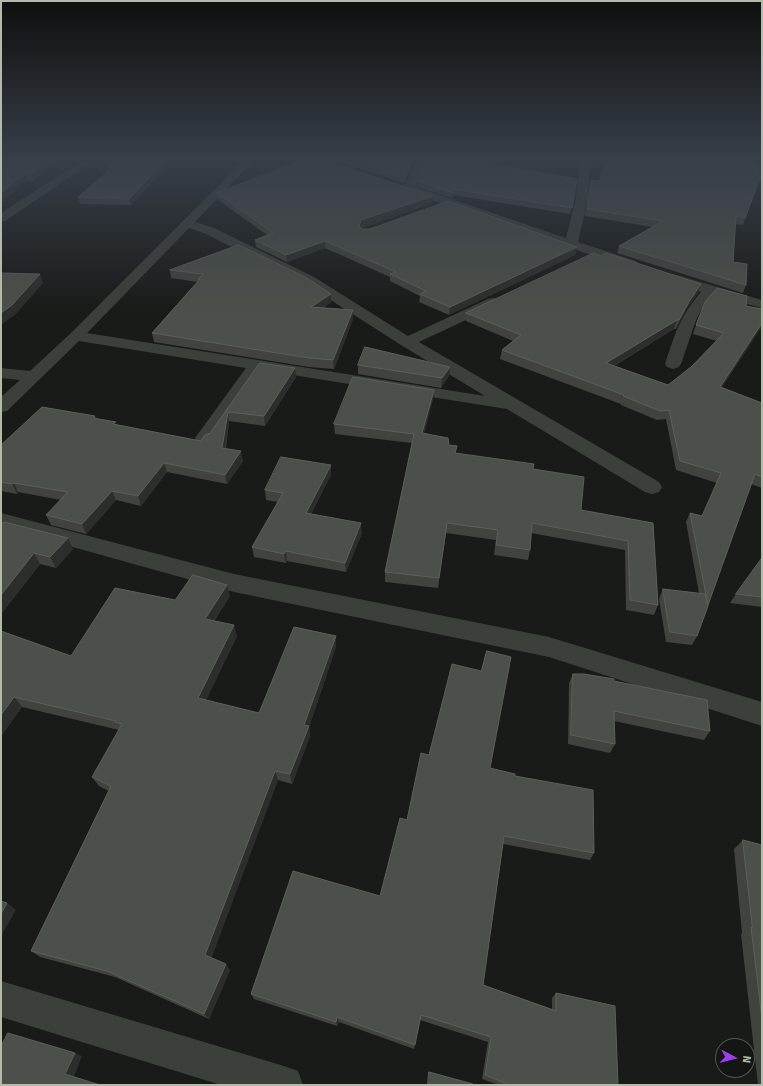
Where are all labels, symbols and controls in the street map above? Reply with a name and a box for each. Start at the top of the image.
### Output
north arrow [715,1038,755,1078]
text: N [740,1055,753,1064]

